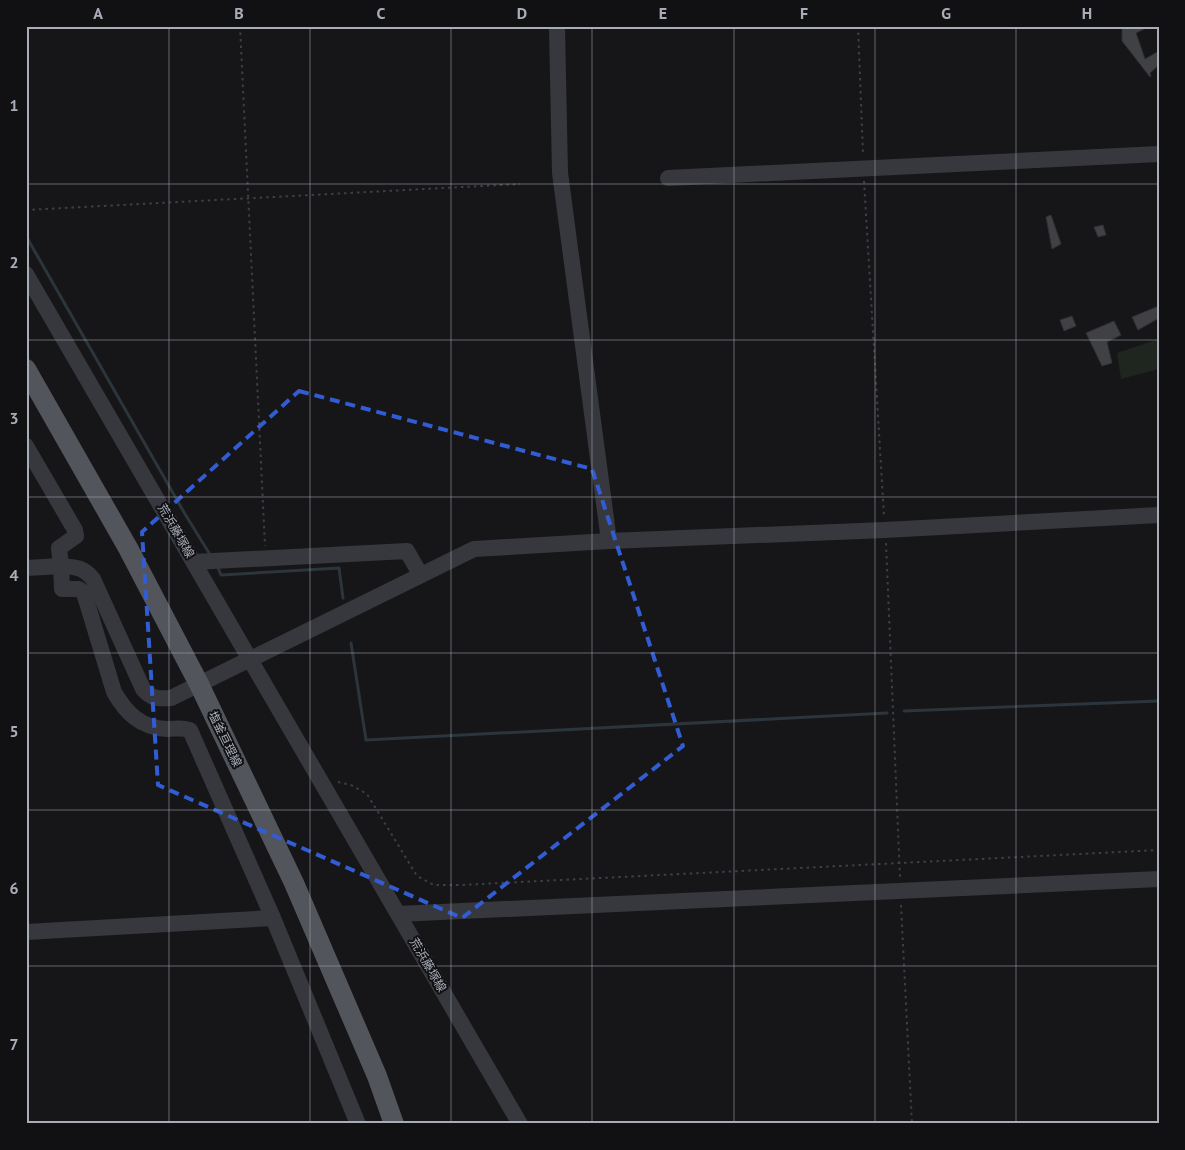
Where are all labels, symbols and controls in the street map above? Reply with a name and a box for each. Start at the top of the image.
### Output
text: A [93,3,103,23]
text: B [234,3,244,23]
text: C [377,3,386,23]
text: D [517,3,527,23]
text: E [659,3,667,23]
text: F [800,3,808,23]
text: G [941,3,951,23]
text: H [1082,3,1092,23]
text: 1 [9,95,19,115]
text: 2 [9,252,19,272]
text: 3 [9,408,19,428]
street label: 荒浜藤塚線 [155,501,198,560]
text: 4 [9,565,19,585]
street label: 塩釜亘理線 [206,709,245,769]
text: 5 [9,721,19,741]
text: 6 [9,878,19,898]
street label: 荒浜藤塚線 [407,935,450,994]
text: 7 [9,1034,19,1054]

